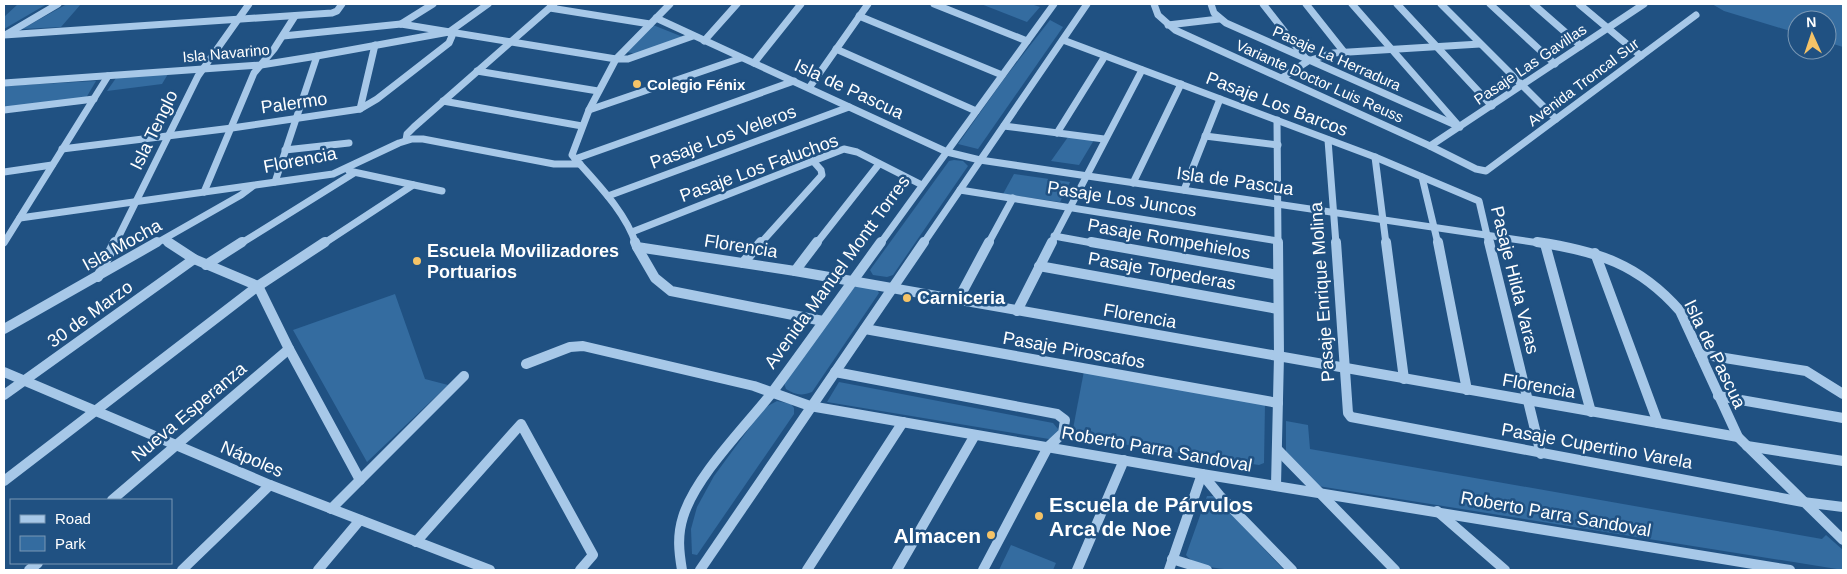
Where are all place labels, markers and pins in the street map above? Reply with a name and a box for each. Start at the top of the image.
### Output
place label: Colegio Fénix [647,76,746,93]
marker: Colegio Fénix [631,78,643,90]
place label: Escuela Movilizadores Portuarios [427,241,619,282]
marker: Escuela Movilizadores Portuarios [411,255,423,267]
place label: Carniceria [917,288,1006,308]
marker: Carniceria [901,292,913,304]
place label: Escuela de Párvulos Arca de Noe [1049,493,1253,540]
marker: Escuela de Párvulos Arca de Noe [1033,510,1045,522]
place label: Almacen [893,524,981,547]
marker: Almacen [985,529,997,541]

